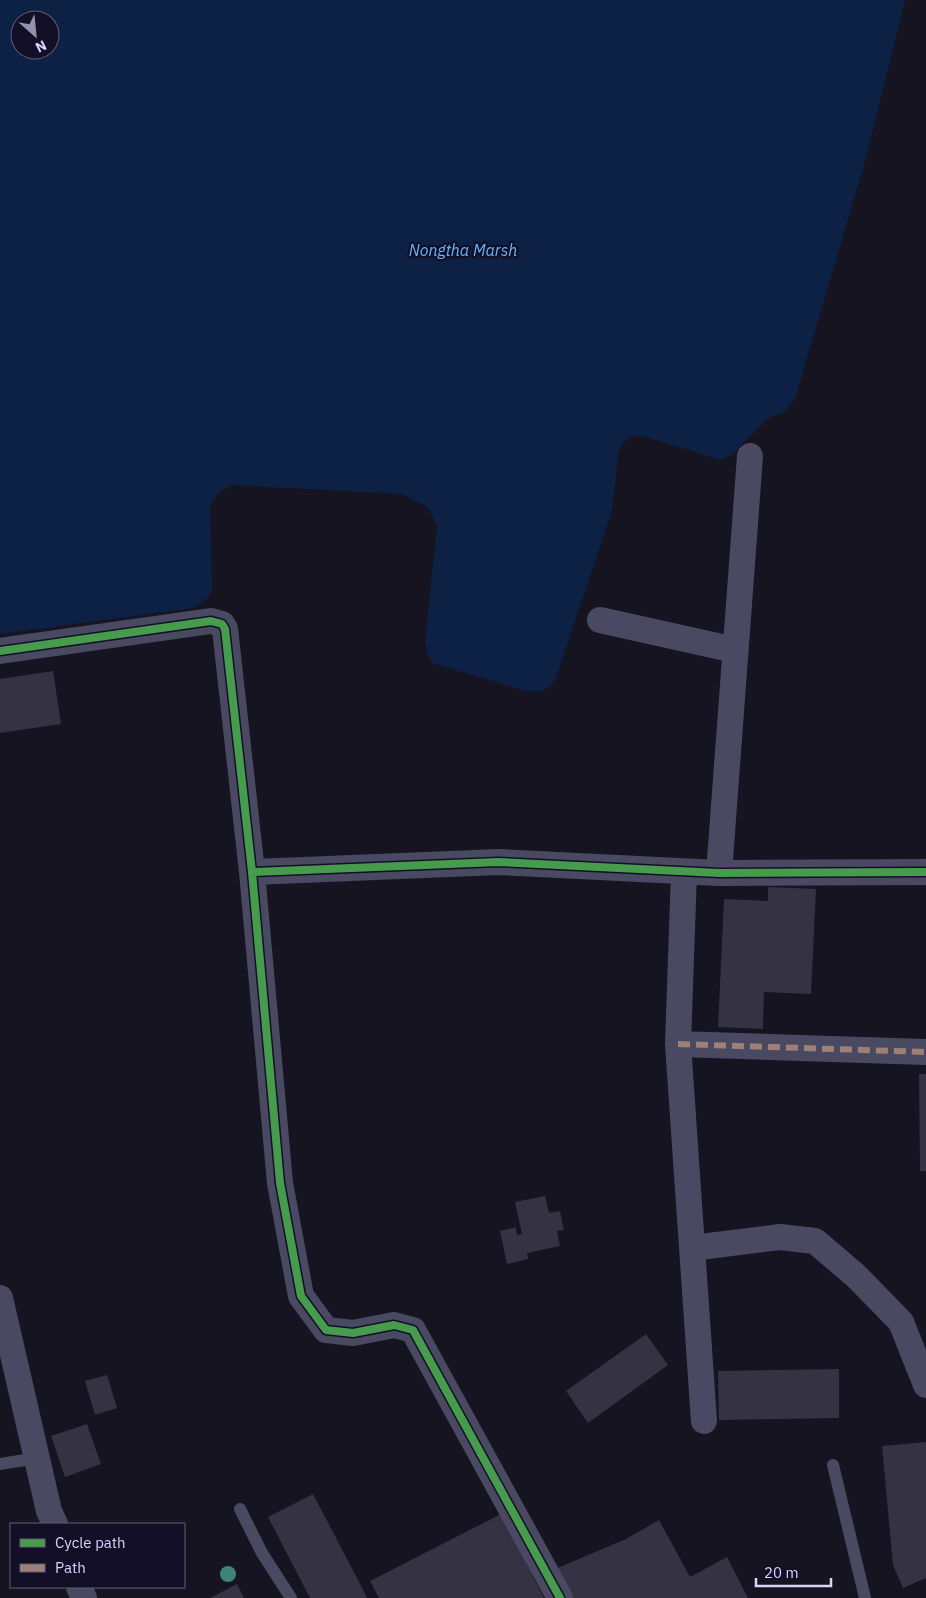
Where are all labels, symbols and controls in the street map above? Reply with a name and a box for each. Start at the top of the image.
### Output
north arrow [10,10,60,60]
text: N [32,36,50,57]
water label: Nongtha Marsh [409,240,517,260]
legend [10,1523,185,1588]
text: Cycle path [55,1533,126,1552]
scale bar [756,1556,831,1588]
text: Path [55,1558,86,1577]
text: 20 m [764,1563,799,1582]

